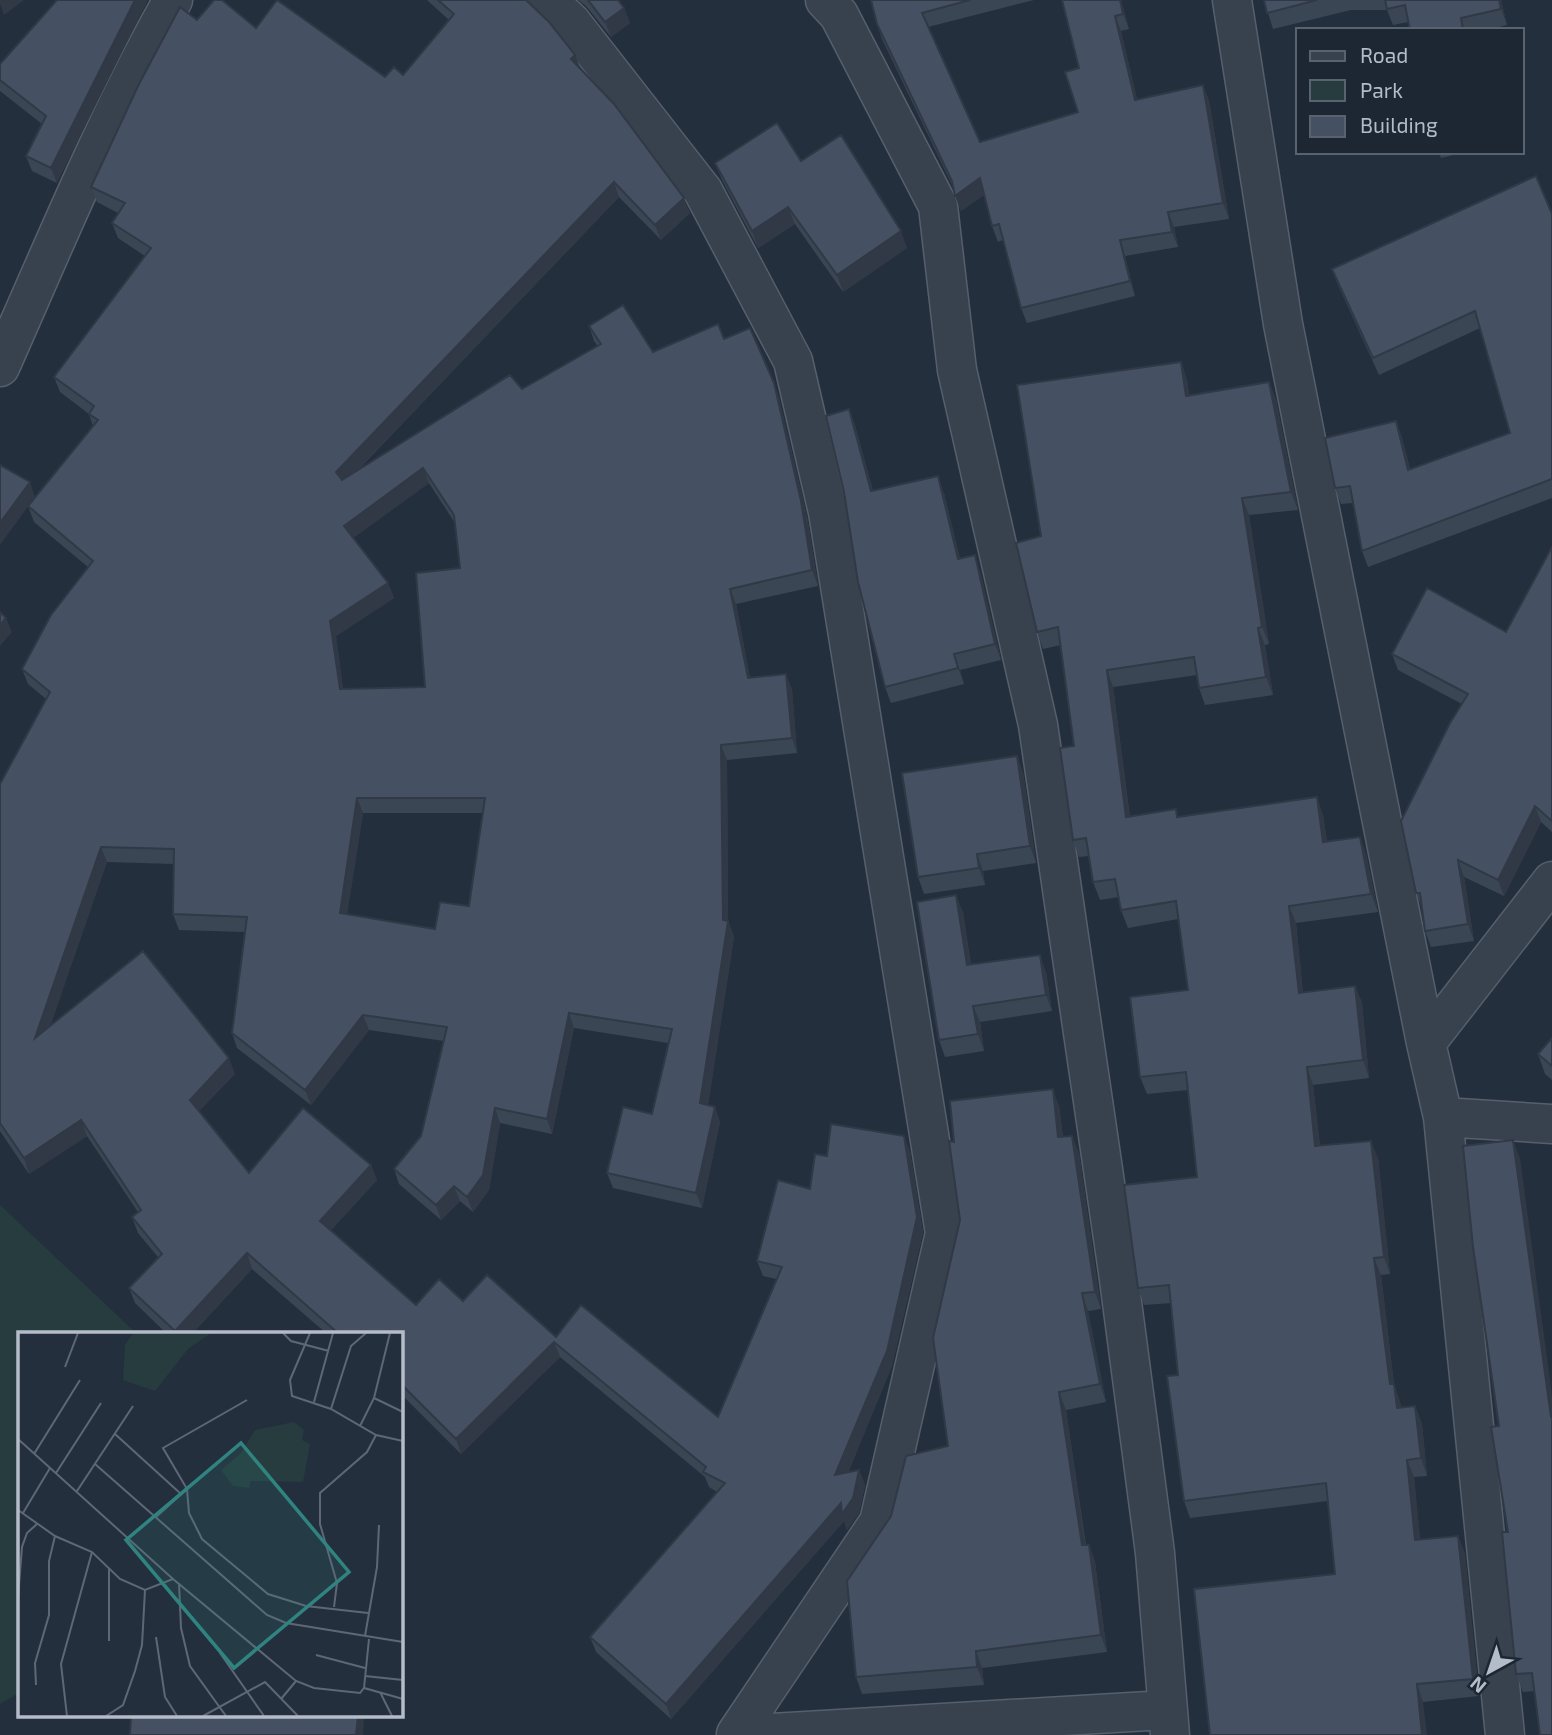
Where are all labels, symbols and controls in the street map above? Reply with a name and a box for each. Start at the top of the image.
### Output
legend [1296,28,1524,154]
text: Road [1360,42,1408,67]
text: Park [1360,77,1403,102]
text: Building [1360,112,1438,137]
inset map [18,1332,402,1718]
north arrow [1454,1637,1524,1707]
text: N [1465,1672,1490,1699]

